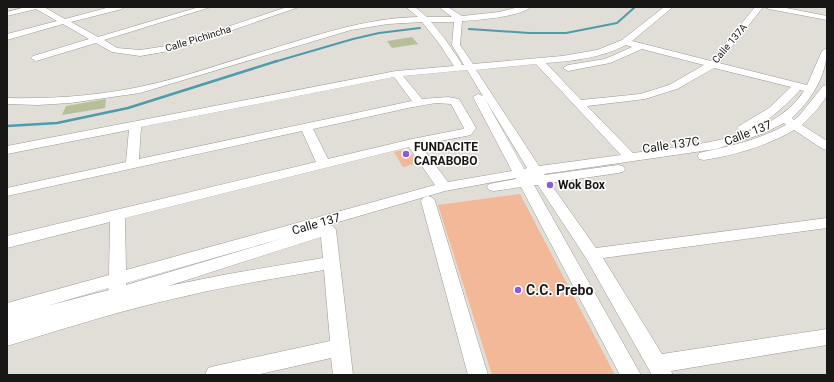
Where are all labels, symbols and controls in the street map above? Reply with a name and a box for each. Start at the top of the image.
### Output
street label: Calle 137A [710,21,749,65]
street label: Calle Pichincha [164,23,232,54]
street label: Calle 137 [722,117,774,148]
street label: Calle 137C [642,134,701,156]
place label: FUNDACITE CARABOBO [414,140,478,168]
marker: FUNDACITE CARABOBO [401,149,411,159]
place label: Wok Box [558,178,606,192]
marker: Wok Box [545,180,555,190]
street label: Calle 137 [290,210,342,238]
place label: C.C. Prebo [526,282,593,298]
marker: C.C. Prebo [513,285,523,295]

